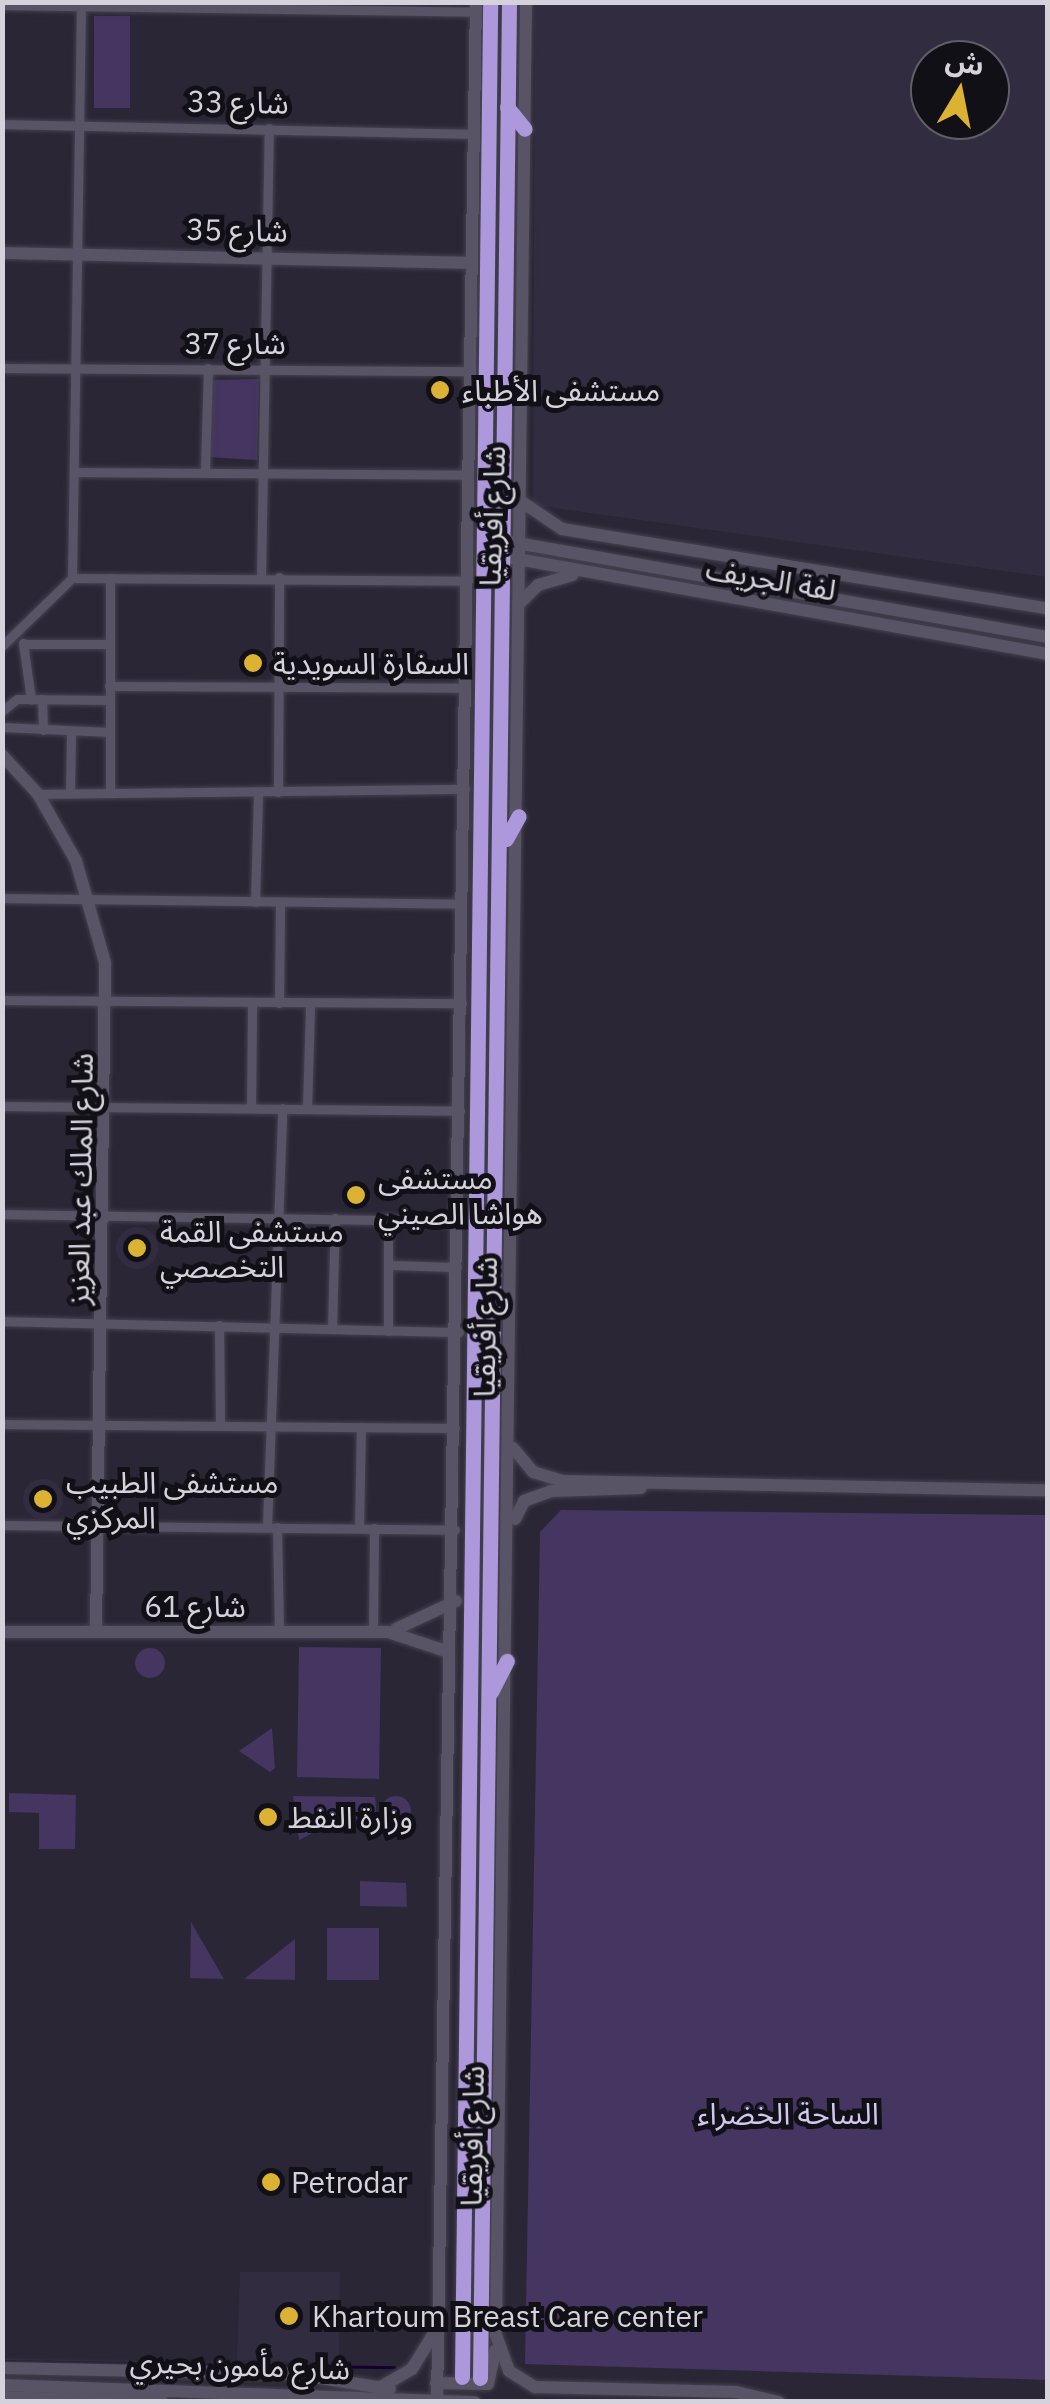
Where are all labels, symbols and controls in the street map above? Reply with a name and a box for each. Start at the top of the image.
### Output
north arrow [910,40,1010,140]
text: ش [943,40,987,83]
street label: شارع 33 [187,83,289,121]
street label: شارع 35 [186,211,288,249]
street label: شارع 37 [184,325,286,361]
place label: مستشفی الأطباء [462,372,660,408]
marker: مستشفی الأطباء [427,377,453,403]
street label: شارع أفريقيا [472,445,512,587]
street label: لفة الجريف [703,550,839,608]
place label: السفارة السويدية [273,645,469,681]
marker: السفارة السويدية [242,652,264,674]
street label: شارع الملك عبد العزيز [60,1053,100,1305]
place label: مستشفى هواشا الصيني [378,1160,543,1230]
marker: مستشفى هواشا الصيني [343,1182,369,1208]
place label: مستشفى القمة التخصصي [160,1213,344,1284]
marker: مستشفى القمة التخصصي [124,1235,150,1261]
street label: شارع أفريقيا [466,1256,504,1398]
place label: مستشفى الطبيب المركزي [66,1464,278,1534]
marker: مستشفى الطبيب المركزي [30,1486,56,1512]
street label: شارع 61 [144,1588,246,1624]
place label: وزارة النفط [288,1799,413,1835]
marker: وزارة النفط [257,1806,279,1828]
street label: شارع أفريقيا [453,2065,491,2207]
park label: الساحة الخضراء [697,2095,879,2131]
place label: Petrodar [291,2164,408,2200]
marker: Petrodar [260,2171,282,2193]
place label: Khartoum Breast Care center [312,2298,703,2334]
marker: Khartoum Breast Care center [276,2303,302,2329]
street label: شارع مأمون بحيري [129,2343,351,2387]

